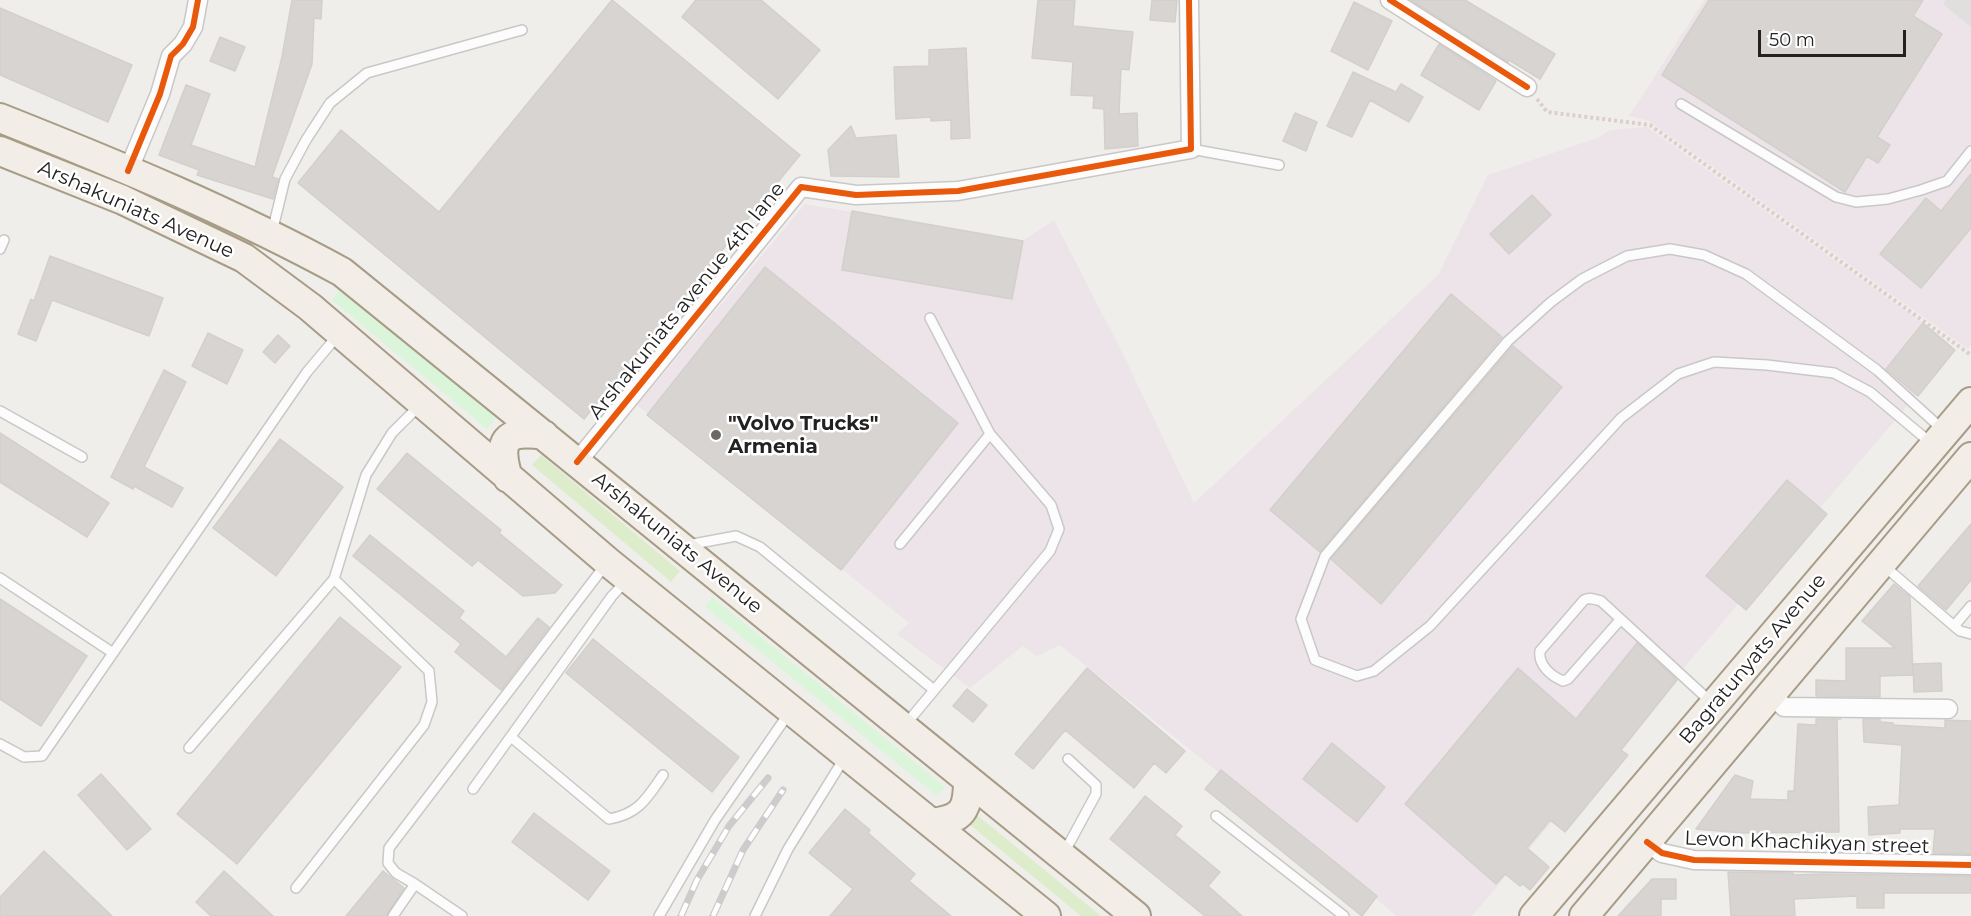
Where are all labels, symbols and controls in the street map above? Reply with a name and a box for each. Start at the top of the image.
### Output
scale bar [1761,18,1910,56]
text: 50 m [1769,29,1815,51]
street label: Arshakuniats Avenue [34,156,238,264]
street label: Arshakuniats avenue 4th lane [584,178,790,424]
place label: "Volvo Trucks" Armenia [728,412,878,459]
marker: "Volvo Trucks" Armenia [709,428,723,442]
street label: Arshakuniats Avenue [587,467,767,619]
street label: Bagratunyats Avenue [1675,569,1831,749]
street label: Levon Khachikyan street [1684,827,1930,859]

